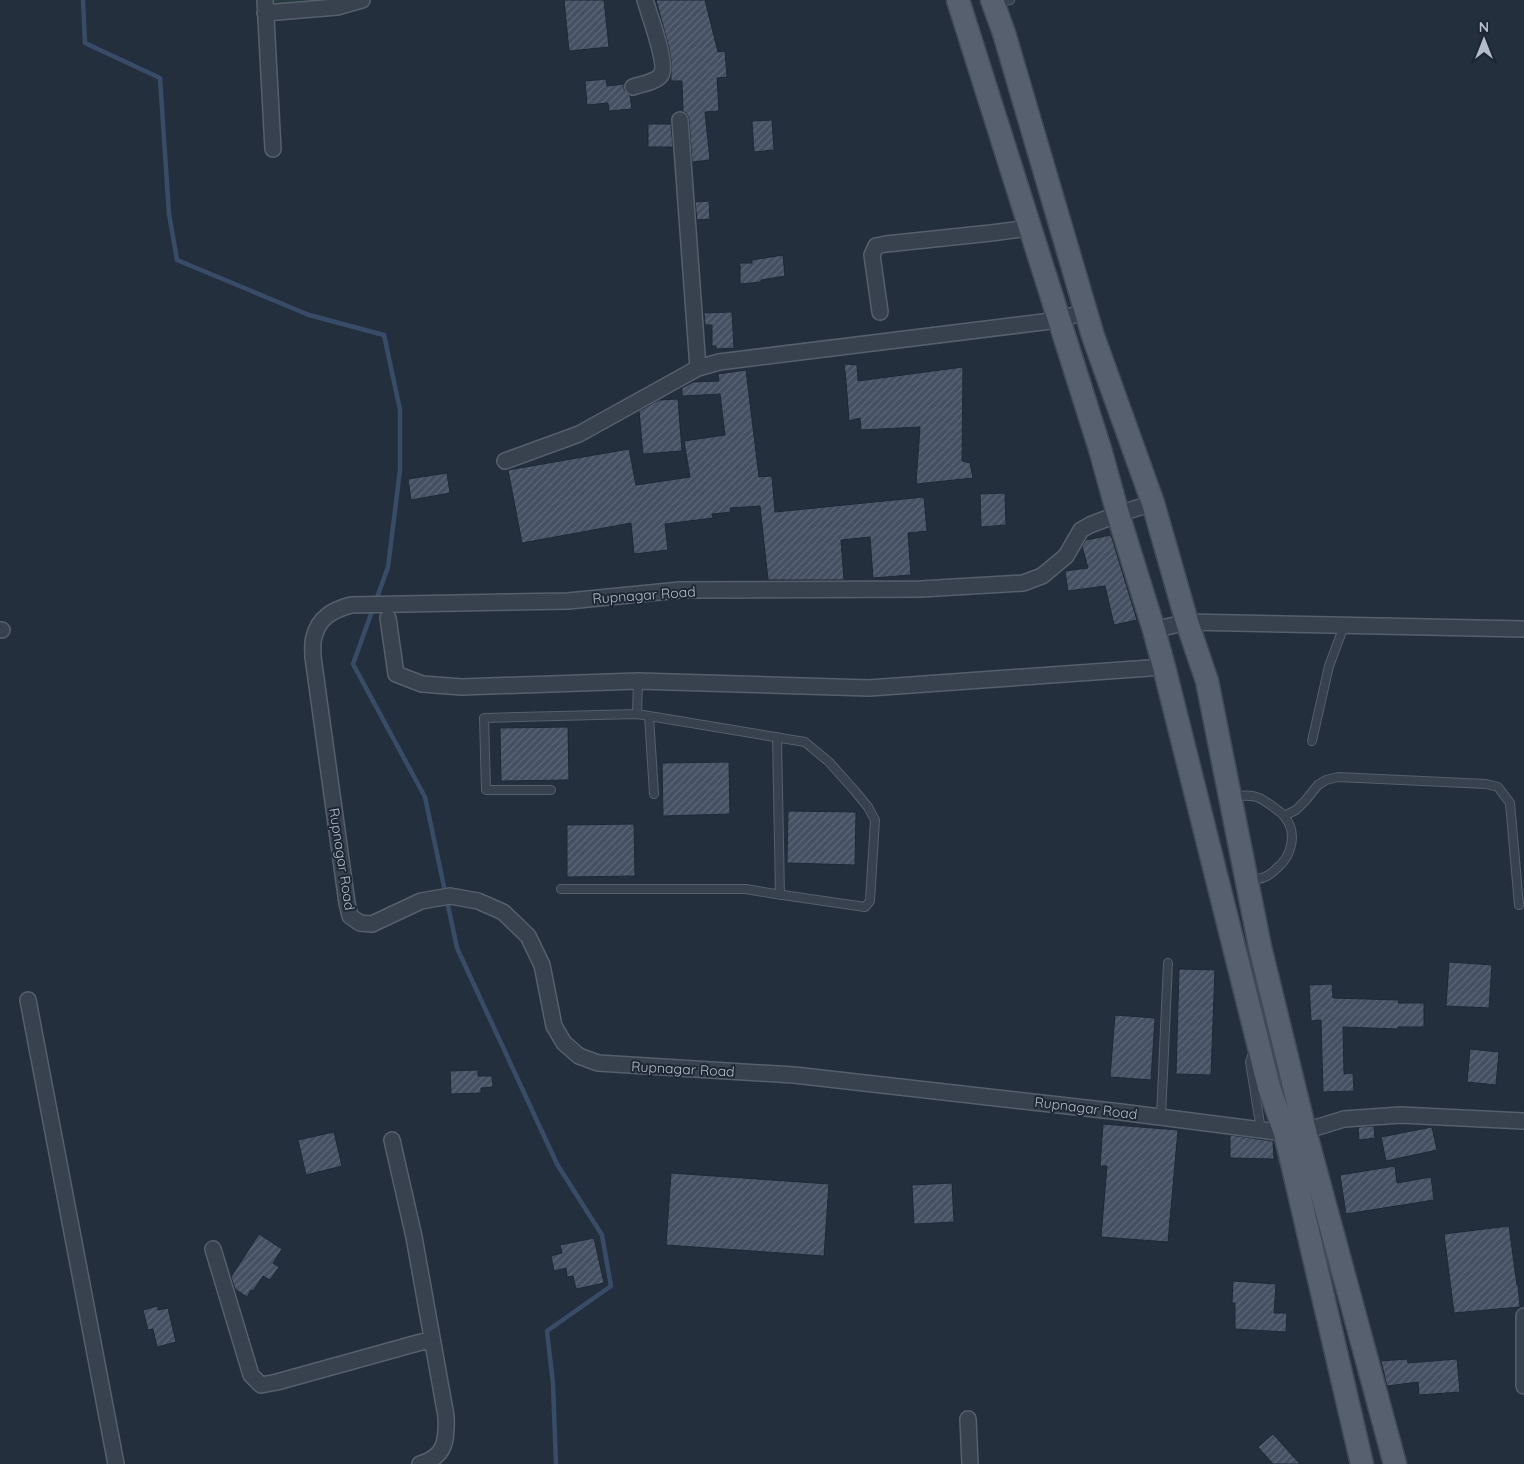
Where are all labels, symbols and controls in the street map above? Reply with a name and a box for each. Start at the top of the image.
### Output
north arrow [1459,15,1509,65]
text: N [1479,18,1489,36]
street label: Rupnagar Road [592,582,696,608]
street label: Rupnagar Road [325,807,359,911]
street label: Rupnagar Road [631,1057,735,1081]
street label: Rupnagar Road [1034,1093,1138,1123]

